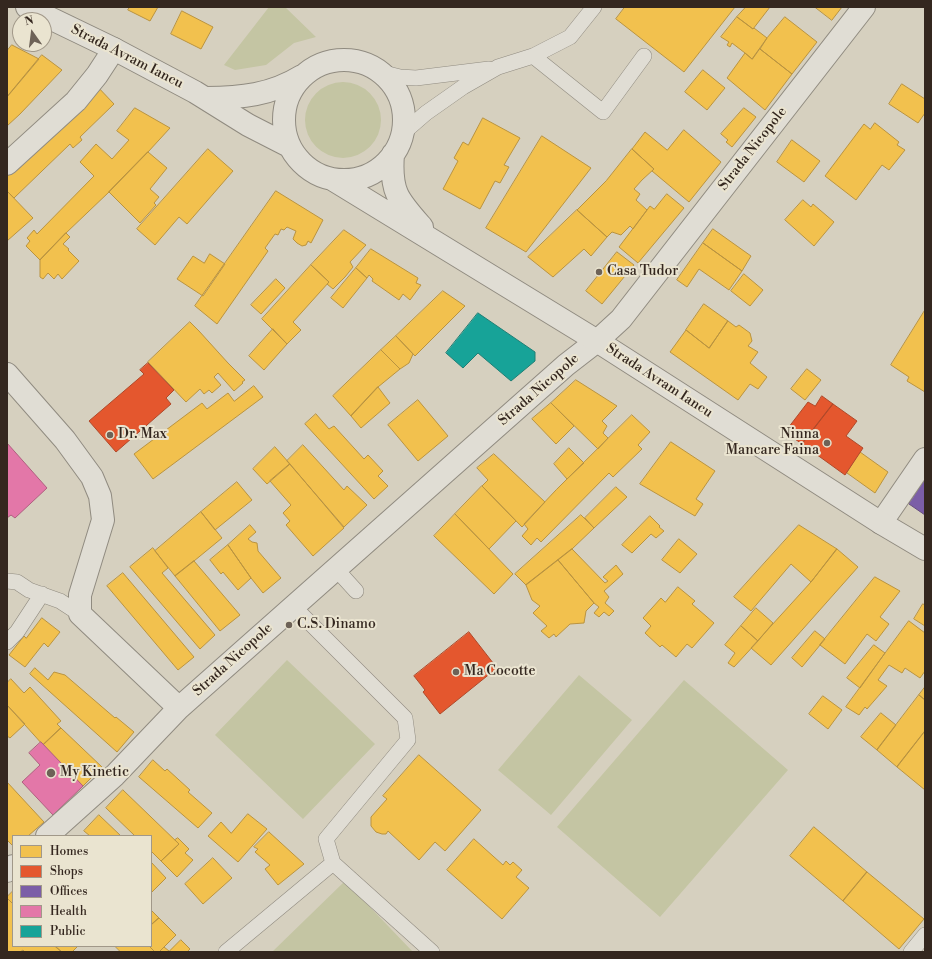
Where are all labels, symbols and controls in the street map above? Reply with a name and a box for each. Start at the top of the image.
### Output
north arrow [12,12,52,52]
text: N [23,13,35,29]
street label: Strada Avram Iancu [68,21,186,93]
street label: Strada Nicopole [715,104,791,194]
place label: Casa Tudor [607,264,678,280]
marker: Casa Tudor [594,267,604,277]
street label: Strada Avram Iancu [602,340,716,422]
street label: Strada Nicopole [495,350,583,430]
place label: Dr. Max [118,427,167,443]
place label: Ninna Mancare Faina [726,427,819,460]
marker: Dr. Max [105,430,115,440]
marker: Ninna Mancare Faina [822,438,832,448]
place label: C.S. Dinamo [297,617,376,633]
street label: Strada Nicopole [190,620,276,700]
marker: C.S. Dinamo [284,620,294,630]
place label: Ma Cocotte [464,664,536,680]
marker: Ma Cocotte [451,667,461,677]
place label: My Kinetic [60,765,129,781]
marker: My Kinetic [45,767,57,779]
legend [12,835,152,947]
text: Homes [50,844,88,859]
text: Shops [50,864,83,879]
text: Offices [50,884,88,899]
text: Health [50,904,87,919]
text: Public [50,924,86,939]

